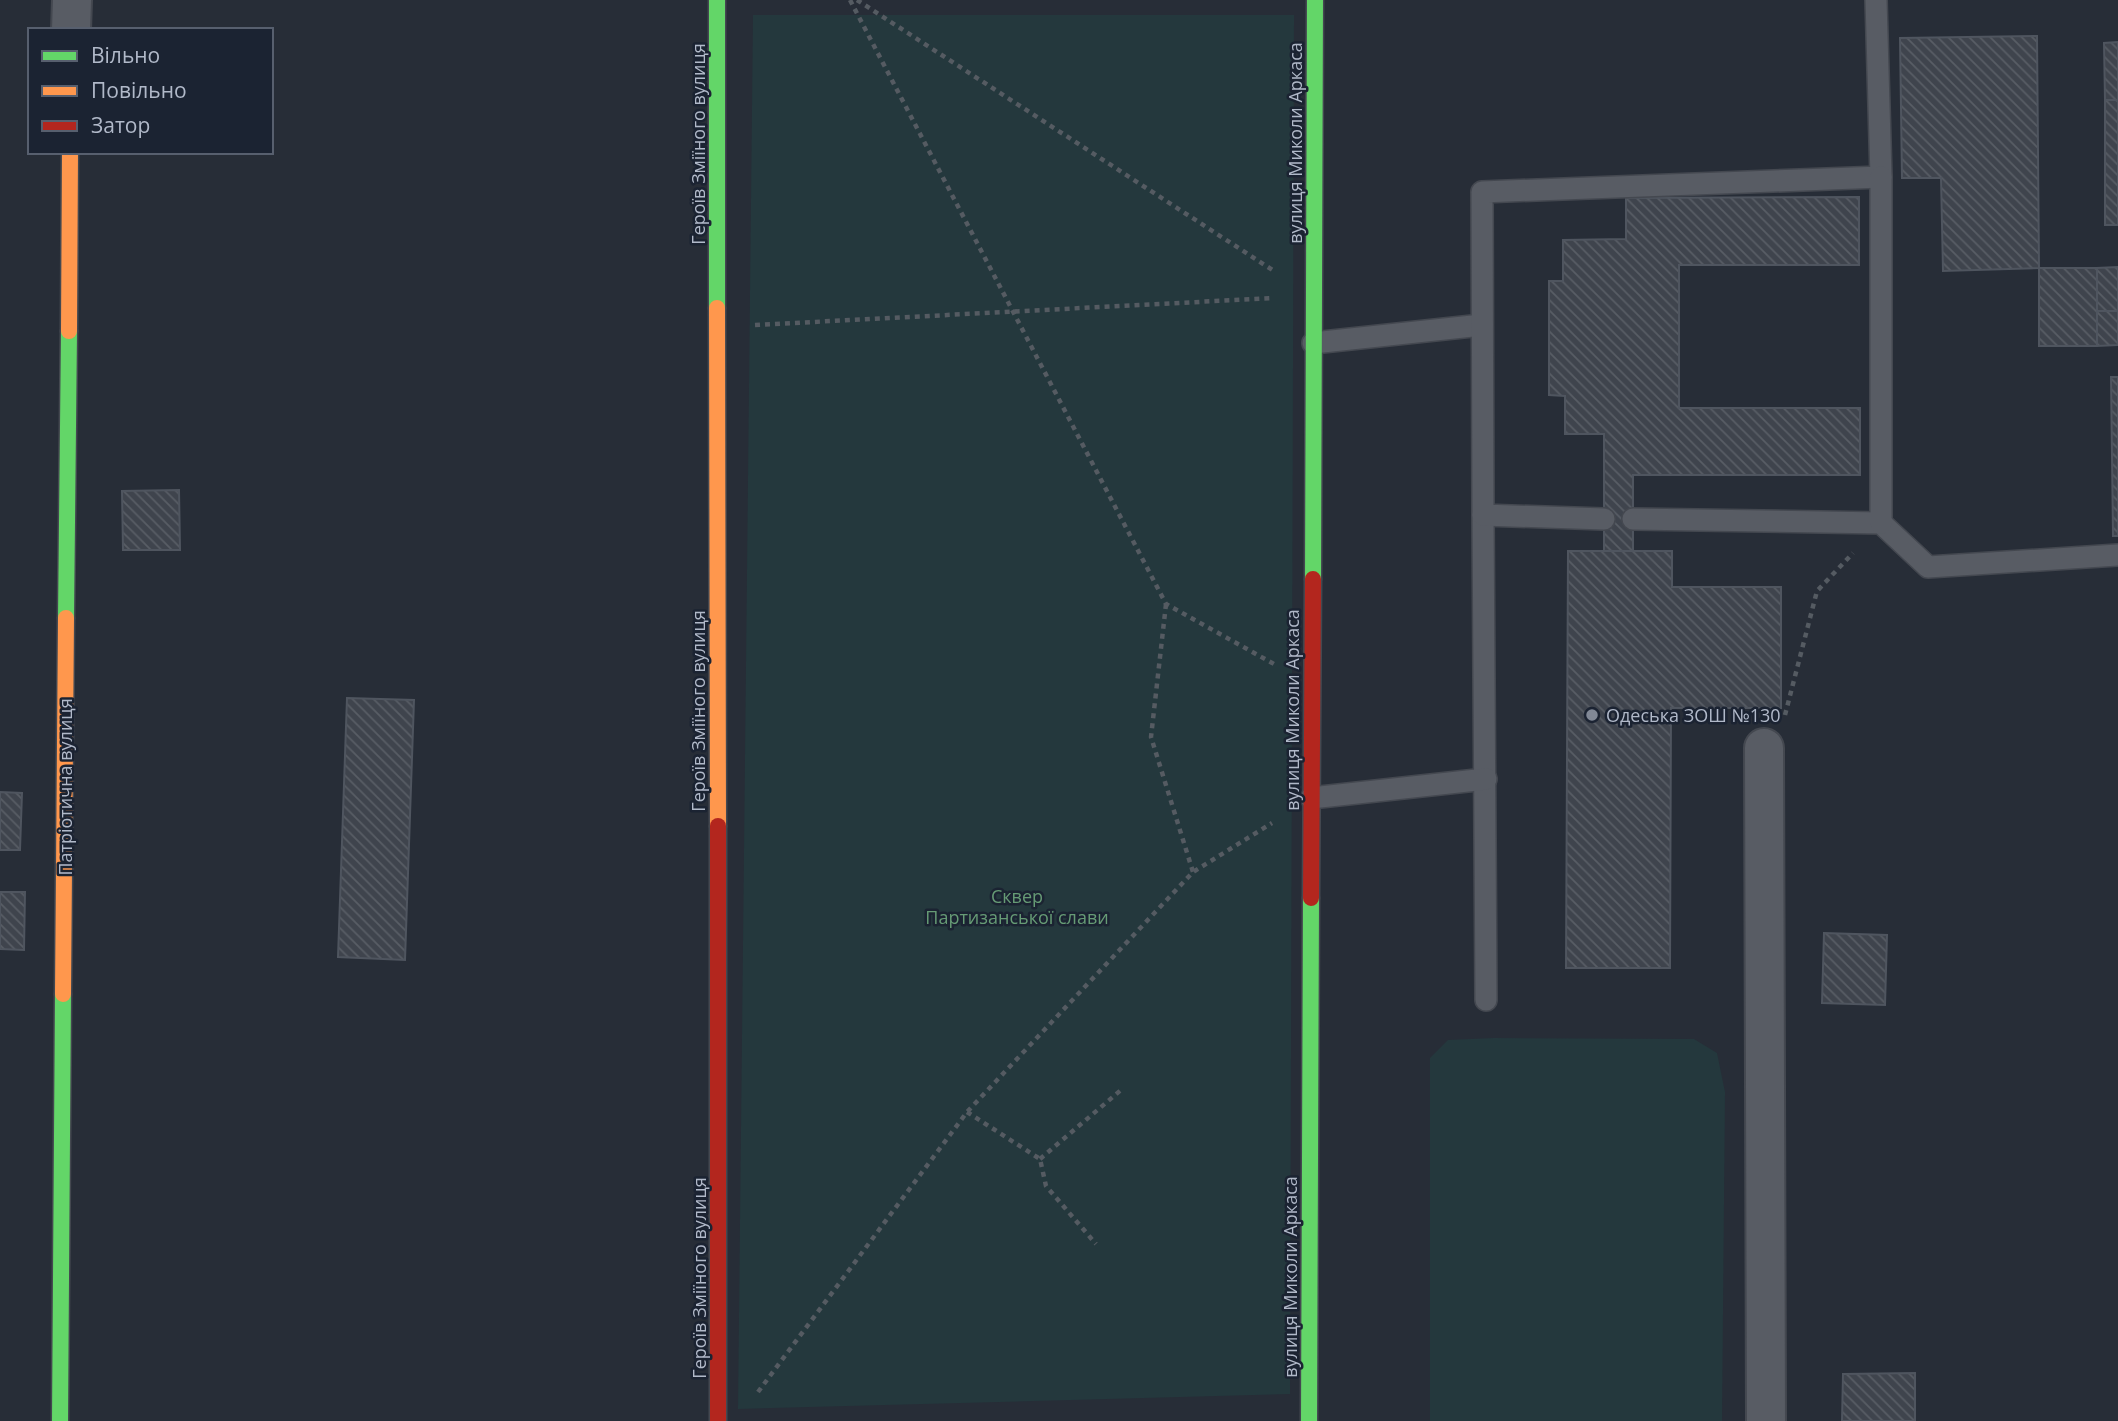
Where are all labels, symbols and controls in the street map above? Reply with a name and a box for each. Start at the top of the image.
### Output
legend [28,28,273,154]
text: Вільно [91,41,160,69]
street label: вулиця Миколи Аркаса [1283,42,1307,244]
street label: Героїв Зміїного вулиця [686,43,710,245]
text: Повільно [91,76,187,104]
text: Затор [91,111,150,139]
street label: вулиця Миколи Аркаса [1280,609,1304,811]
street label: Героїв Зміїного вулиця [686,610,710,812]
street label: Патріотична вулиця [53,698,77,876]
place label: Одеська ЗОШ №130 [1606,703,1781,727]
marker: Одеська ЗОШ №130 [1584,707,1600,723]
park label: Сквер Партизанської слави [925,884,1109,929]
street label: вулиця Миколи Аркаса [1278,1176,1302,1378]
street label: Героїв Зміїного вулиця [687,1177,711,1379]

